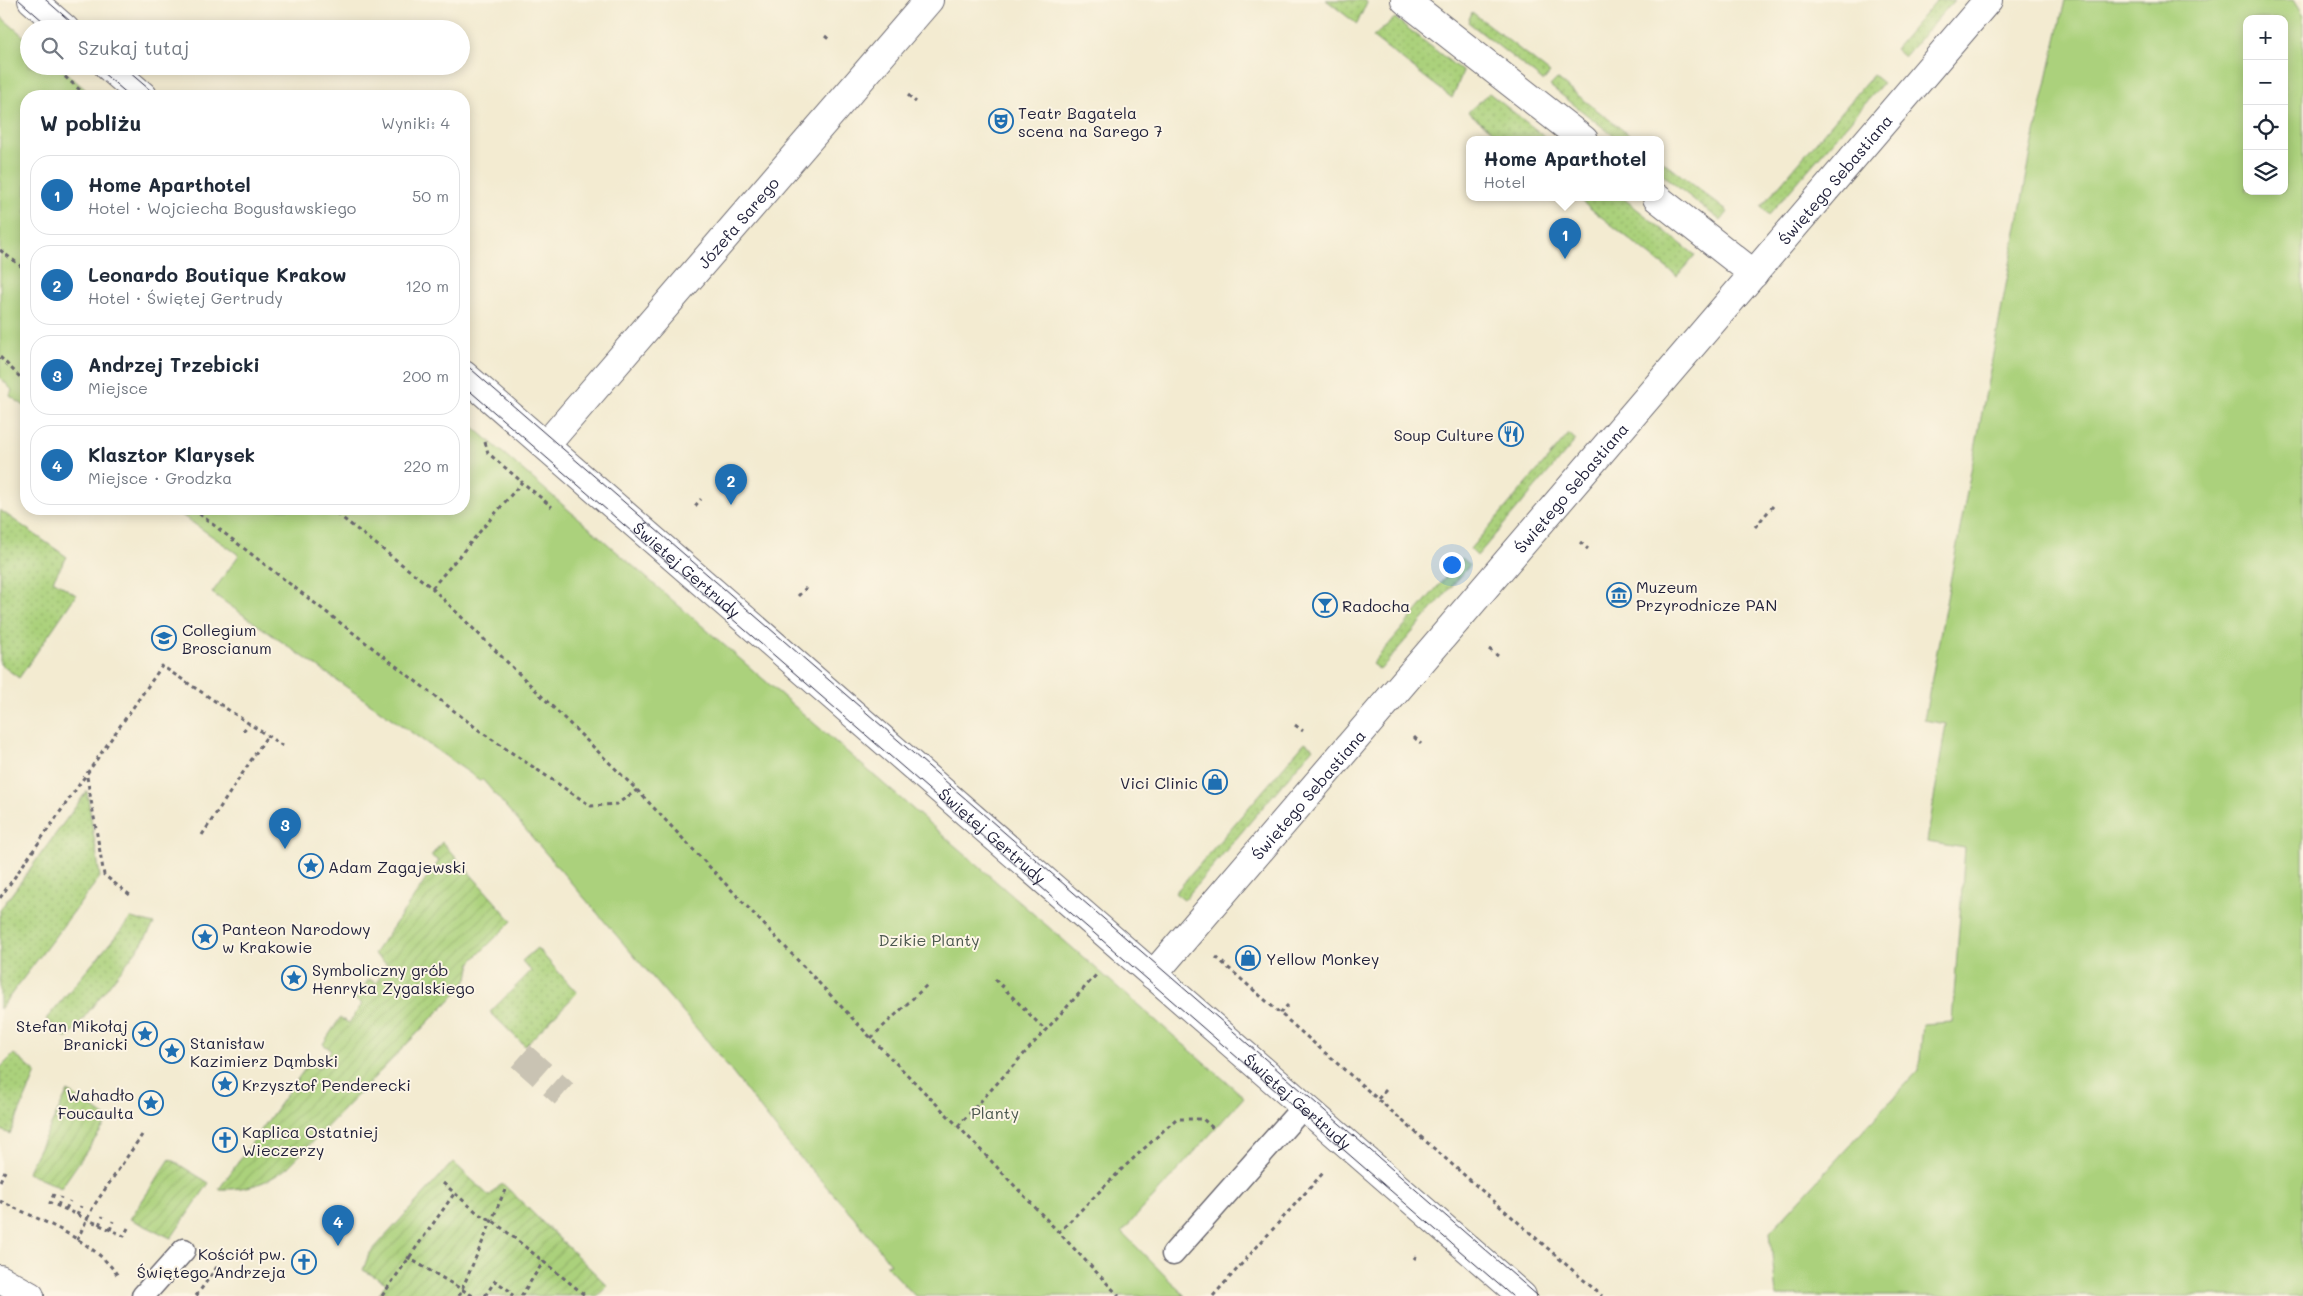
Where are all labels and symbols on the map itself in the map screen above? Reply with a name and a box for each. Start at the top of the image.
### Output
place label: Teatr Bagatela scena na Sarego 7 [1018,102,1163,141]
theatre icon: Teatr Bagatela scena na Sarego 7 [988,108,1014,134]
street label: Świętego Sebastiana [1773,110,1896,248]
street label: Józefa Sarego [693,172,783,272]
pin: 1 [1549,218,1581,259]
street label: Świętego Sebastiana [1509,418,1632,557]
restaurant icon: Soup Culture [1498,421,1524,447]
place label: Soup Culture [1394,424,1494,445]
pin: 2 [715,464,747,505]
street label: Świętej Gertrudy [629,517,745,622]
your location [1439,552,1465,578]
place label: Muzeum Przyrodnicze PAN [1636,576,1777,615]
museum icon: Muzeum Przyrodnicze PAN [1606,582,1632,608]
bar icon: Radocha [1312,592,1338,618]
place label: Radocha [1342,595,1410,616]
place label: Collegium Broscianum [182,619,272,658]
school or university icon: Collegium Broscianum [151,625,177,651]
street label: Świętego Sebastiana [1246,725,1369,864]
shop icon: Vici Clinic [1202,769,1228,795]
place label: Vici Clinic [1120,772,1198,793]
street label: Świętej Gertrudy [935,783,1051,888]
pin: 3 [269,808,301,849]
place icon: Adam Zagajewski [298,853,324,879]
place label: Adam Zagajewski [328,856,466,877]
place label: Panteon Narodowy w Krakowie [222,918,371,957]
place icon: Panteon Narodowy w Krakowie [192,924,218,950]
park label: Dzikie Planty [878,929,980,950]
shop icon: Yellow Monkey [1235,945,1261,971]
place label: Yellow Monkey [1266,948,1379,969]
place label: Symboliczny grób Henryka Zygalskiego [312,959,474,998]
place icon: Symboliczny grób Henryka Zygalskiego [281,965,307,991]
place label: Stefan Mikołaj Branicki [16,1015,128,1054]
place icon: Stefan Mikołaj Branicki [132,1021,158,1047]
place label: Stanisław Kazimierz Dąmbski [190,1032,338,1071]
place icon: Stanisław Kazimierz Dąmbski [159,1038,185,1064]
street label: Świętej Gertrudy [1240,1049,1356,1154]
place icon: Krzysztof Penderecki [212,1071,238,1097]
place label: Krzysztof Penderecki [242,1074,411,1095]
place label: Wahadło Foucaulta [58,1084,134,1123]
place icon: Wahadło Foucaulta [138,1090,164,1116]
park label: Planty [971,1102,1019,1123]
place label: Kaplica Ostatniej Wieczerzy [242,1121,379,1160]
church icon: Kaplica Ostatniej Wieczerzy [212,1127,238,1153]
pin: 4 [322,1205,354,1246]
place label: Kościół pw. Świętego Andrzeja [137,1243,286,1282]
church icon: Kościół pw. Świętego Andrzeja [291,1249,317,1275]

